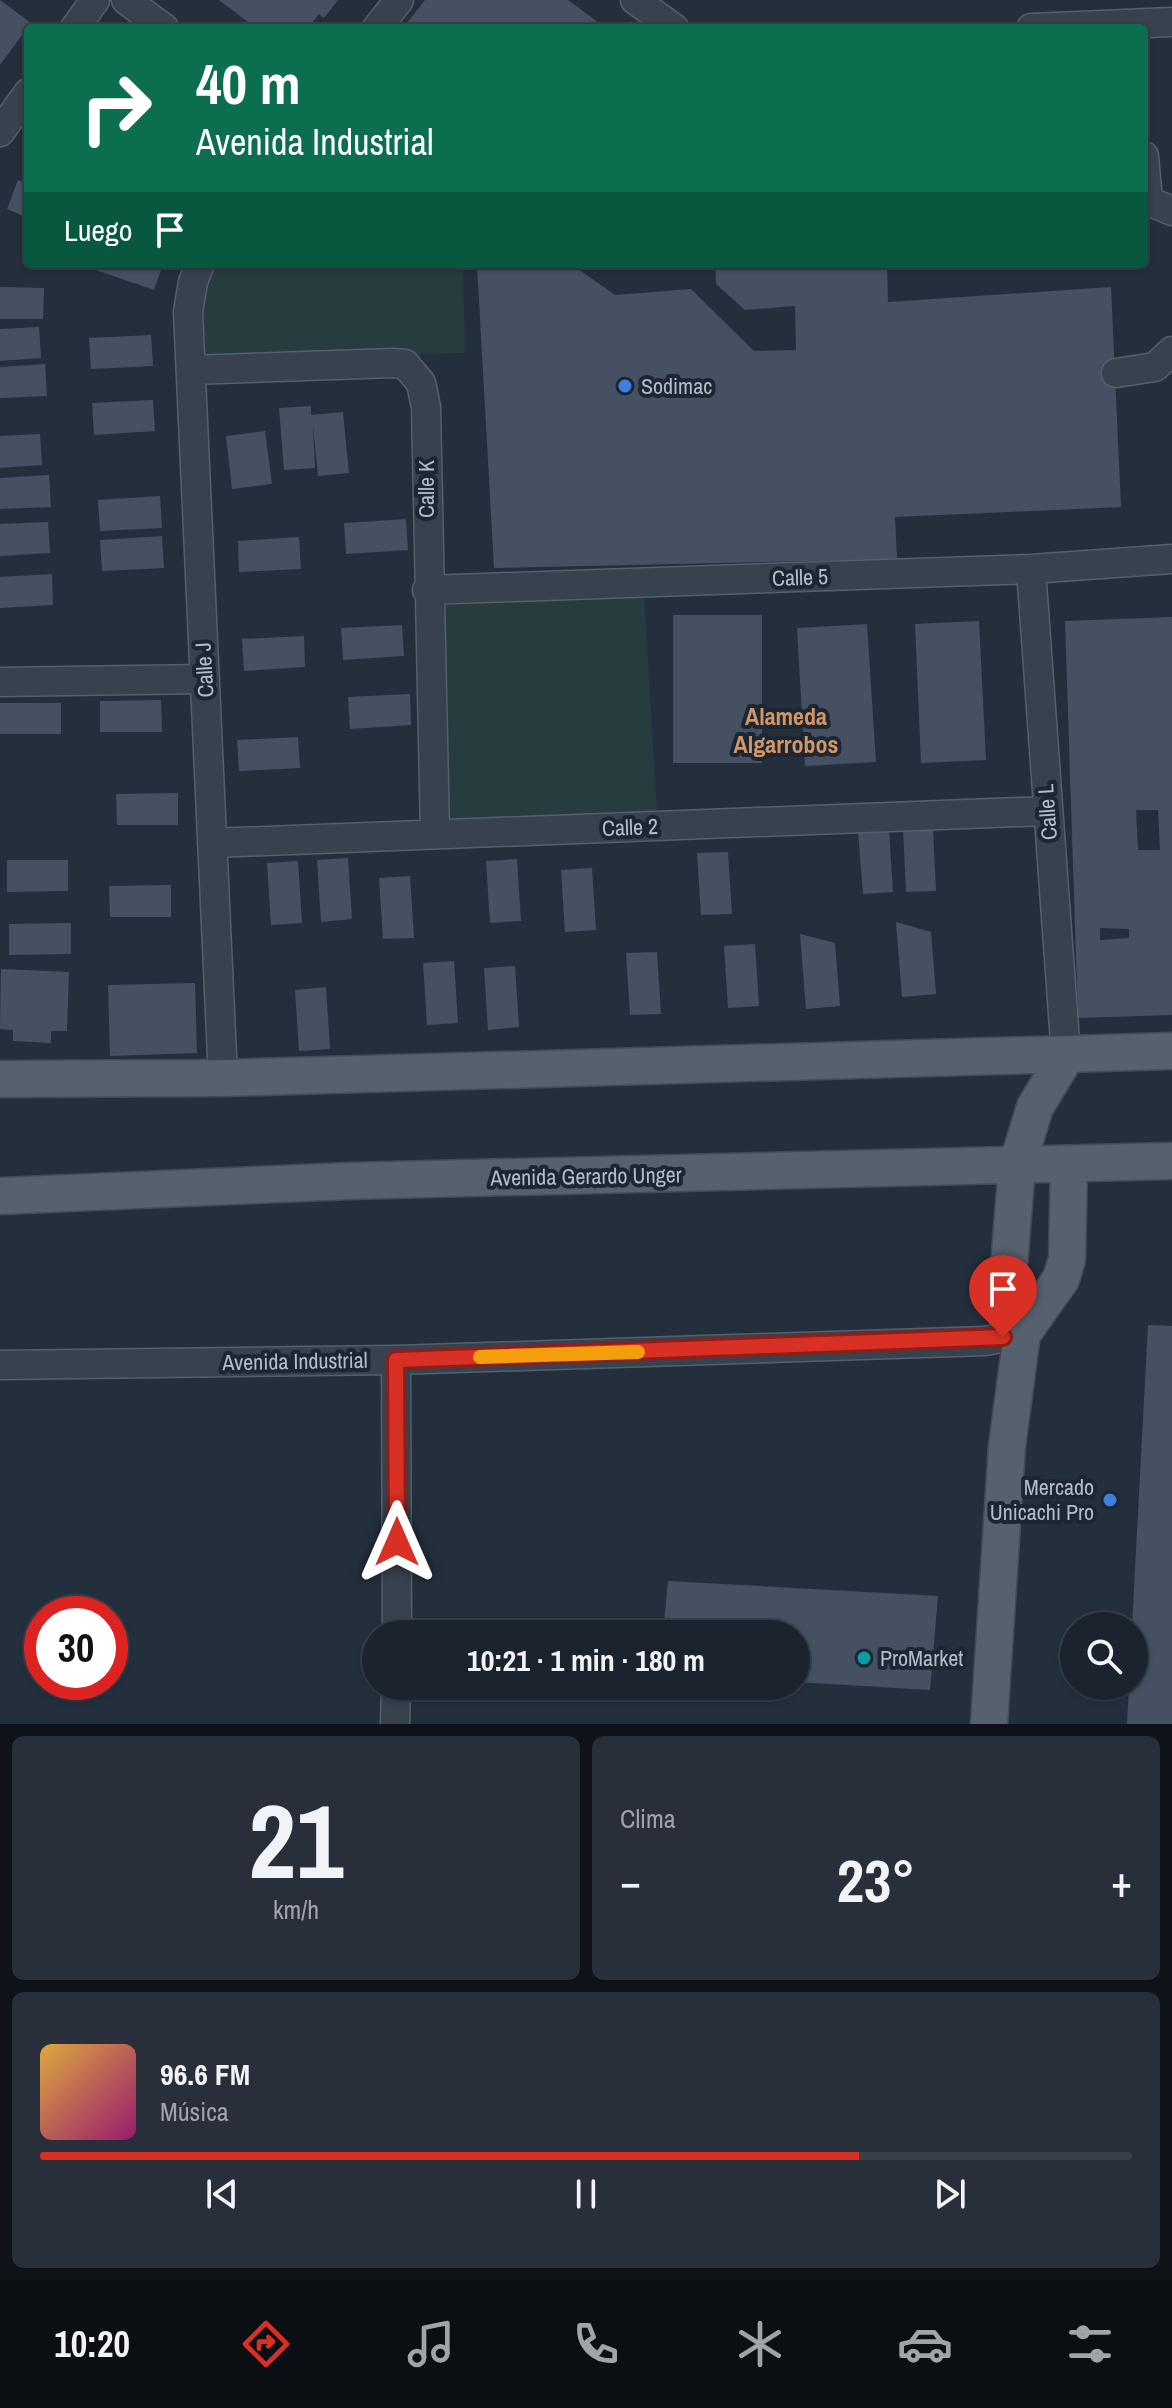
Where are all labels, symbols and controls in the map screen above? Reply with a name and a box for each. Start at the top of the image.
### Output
text: 40 m [196,46,301,121]
icon: right [64,56,168,160]
text: Avenida Industrial [196,118,433,166]
icon: arrive [148,208,192,252]
text: Luego [64,210,132,250]
place label: Sodimac [641,371,712,401]
marker: Sodimac [616,377,634,395]
street label: Calle K [411,460,441,518]
street label: Calle 5 [771,561,829,593]
street label: Calle J [188,642,220,698]
district label: Alameda Algarrobos [734,700,839,760]
street label: Calle L [1030,783,1064,841]
street label: Calle 2 [601,811,659,843]
street label: Avenida Gerardo Unger [489,1159,682,1193]
pin [969,1255,1037,1337]
icon: arrive [981,1267,1025,1311]
street label: Avenida Industrial [221,1345,368,1377]
place label: Mercado Unicachi Pro [990,1472,1094,1527]
marker: Mercado Unicachi Pro [1101,1491,1119,1509]
position arrow [355,1500,439,1584]
speed limit sign: 30 [24,1596,128,1700]
map controls [1060,1612,1148,1700]
button: search [1060,1612,1148,1700]
text: 10:21 · 1 min · 180 m [467,1640,705,1680]
place label: ProMarket [880,1643,963,1673]
marker: ProMarket [855,1649,873,1667]
text: 21 [249,1770,343,1910]
text: Clima [620,1801,676,1836]
text: 23° [837,1840,915,1921]
text: − [620,1851,641,1911]
text: + [1111,1851,1132,1911]
text: km/h [273,1892,319,1927]
text: 96.6 FM [160,2054,250,2094]
text: Música [160,2094,229,2129]
icon: previous [200,2172,244,2216]
icon: pause [564,2172,608,2216]
icon: next [928,2172,972,2216]
icon: directions [238,2316,294,2372]
icon: music [403,2316,459,2372]
icon: phone [568,2316,624,2372]
icon: climate [732,2316,788,2372]
icon: car [897,2316,953,2372]
icon: filters [1062,2316,1118,2372]
text: 10:20 [54,2320,130,2368]

